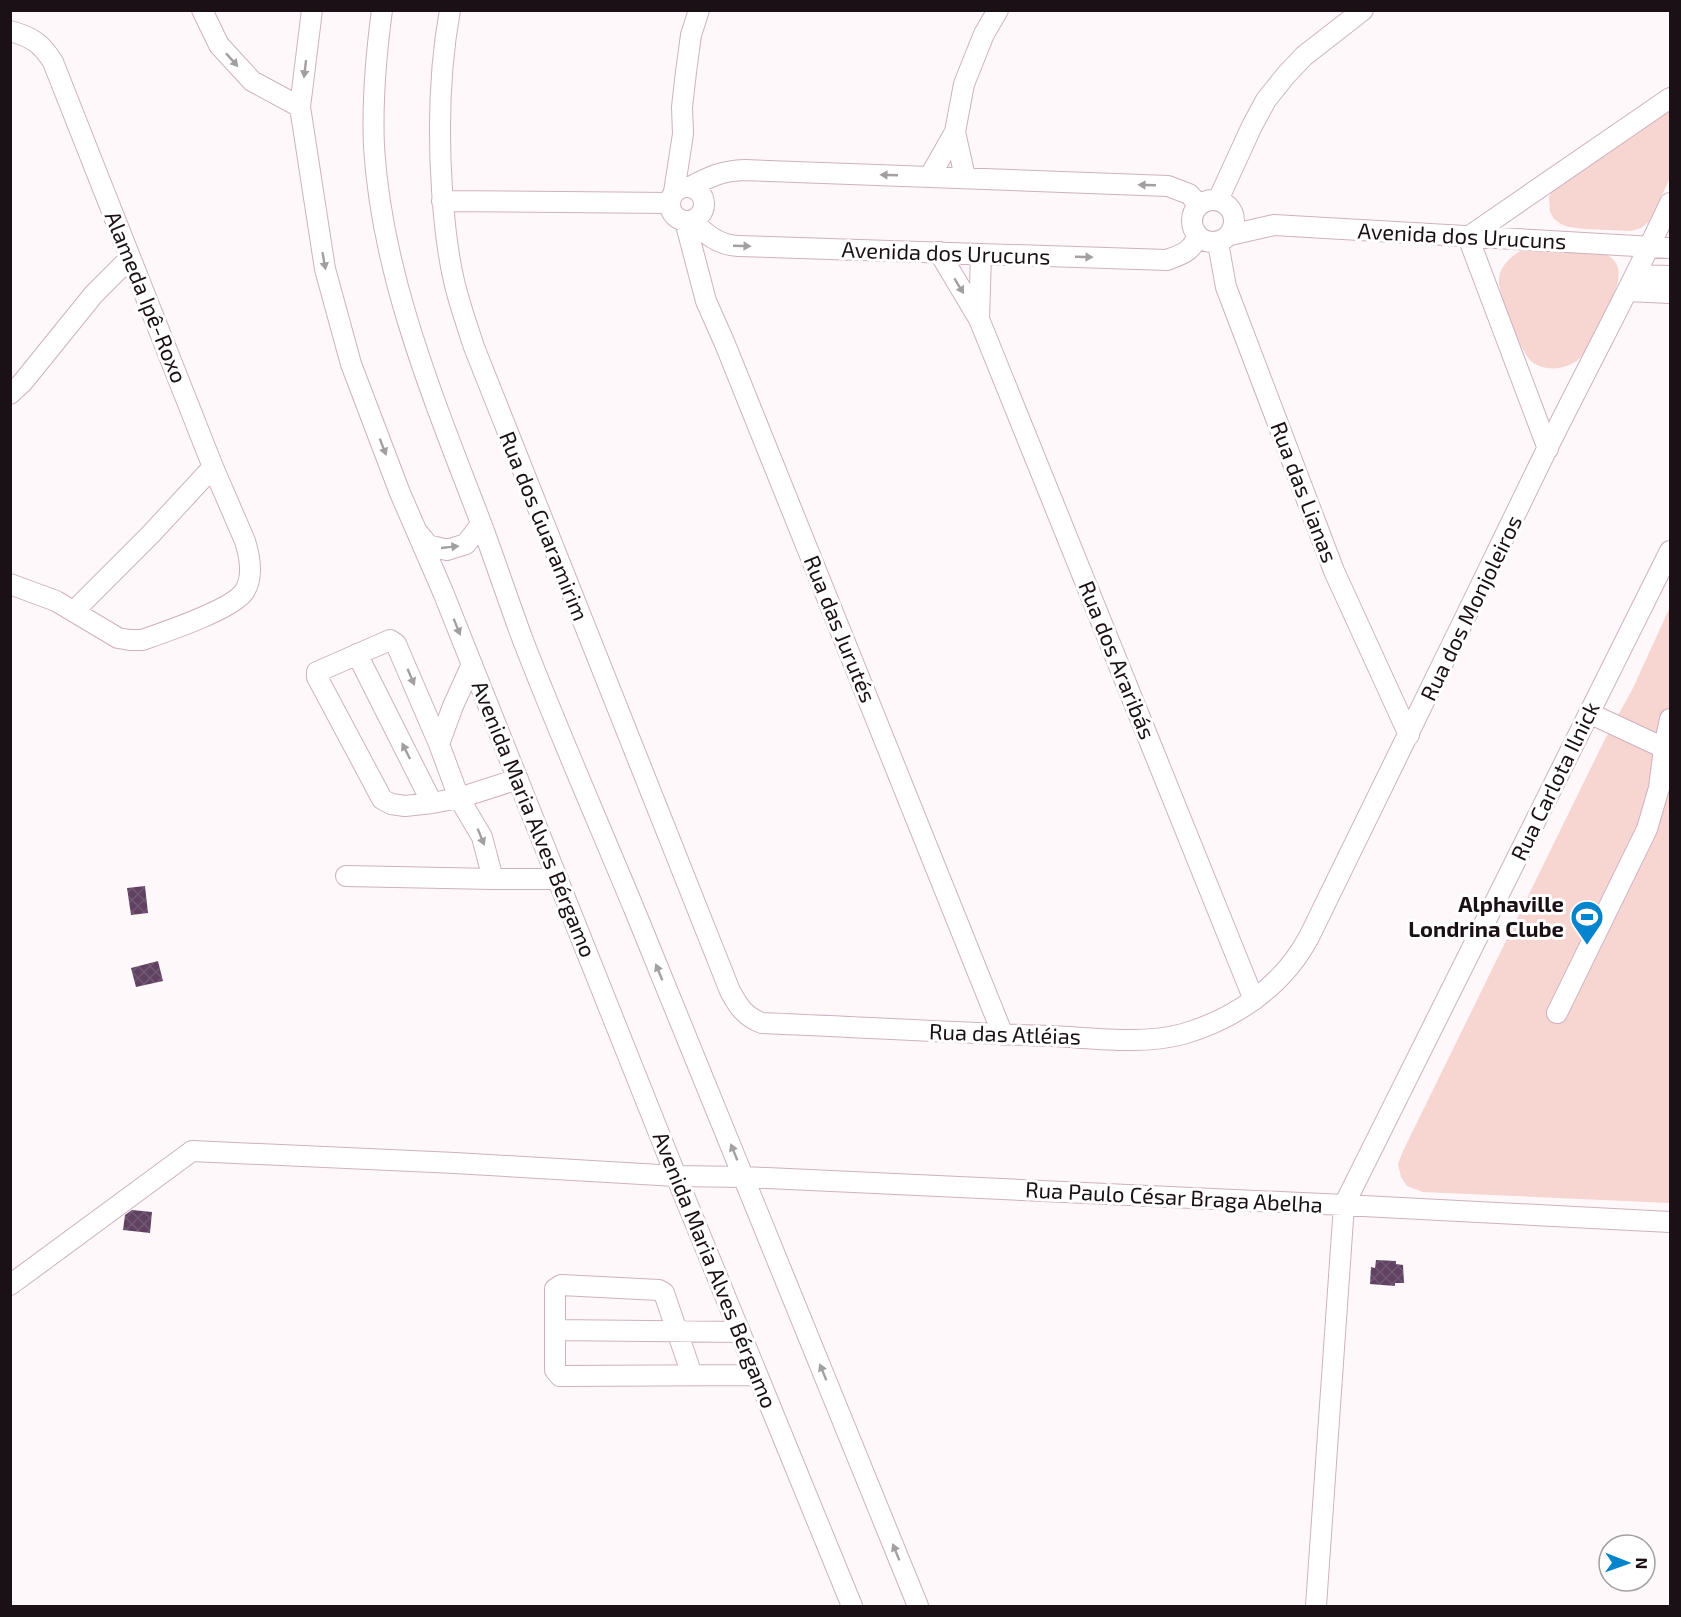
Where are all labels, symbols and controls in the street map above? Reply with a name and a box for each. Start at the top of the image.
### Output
one-way arrow [225,52,238,67]
one-way arrow [300,59,309,78]
one-way arrow [880,170,899,179]
one-way arrow [1137,180,1156,189]
street label: Alameda Ipê-Roxo [101,207,193,386]
street label: Avenida dos Urucuns [1357,217,1567,253]
street label: Avenida dos Urucuns [841,235,1051,269]
one-way arrow [733,242,752,251]
one-way arrow [320,252,329,271]
one-way arrow [1075,253,1094,262]
one-way arrow [954,278,964,295]
street label: Rua das Lianas [1266,418,1344,566]
street label: Rua dos Guaramirim [495,427,595,624]
one-way arrow [378,438,388,456]
street label: Rua dos Monjoleiros [1414,511,1527,705]
one-way arrow [441,543,460,552]
street label: Rua das Jurutés [800,551,882,706]
street label: Rua dos Araribás [1074,577,1162,743]
one-way arrow [453,618,462,636]
one-way arrow [406,668,416,686]
street label: Avenida Maria Alves Bérgamo [467,677,602,961]
street label: Rua Carlota Ilnick [1504,697,1604,864]
one-way arrow [401,742,410,759]
one-way arrow [477,828,486,846]
place label: Alphaville Londrina Clube [1408,890,1564,941]
sports icon: Alphaville Londrina Clube [1569,899,1605,946]
one-way arrow [654,963,663,981]
street label: Rua das Atléias [929,1017,1082,1049]
street label: Avenida Maria Alves Bérgamo [648,1128,783,1412]
one-way arrow [729,1143,738,1161]
street label: Rua Paulo César Braga Abelha [1025,1175,1324,1217]
one-way arrow [818,1362,828,1380]
north arrow [1597,1533,1657,1593]
one-way arrow [891,1543,901,1561]
text: N [1633,1557,1652,1569]

